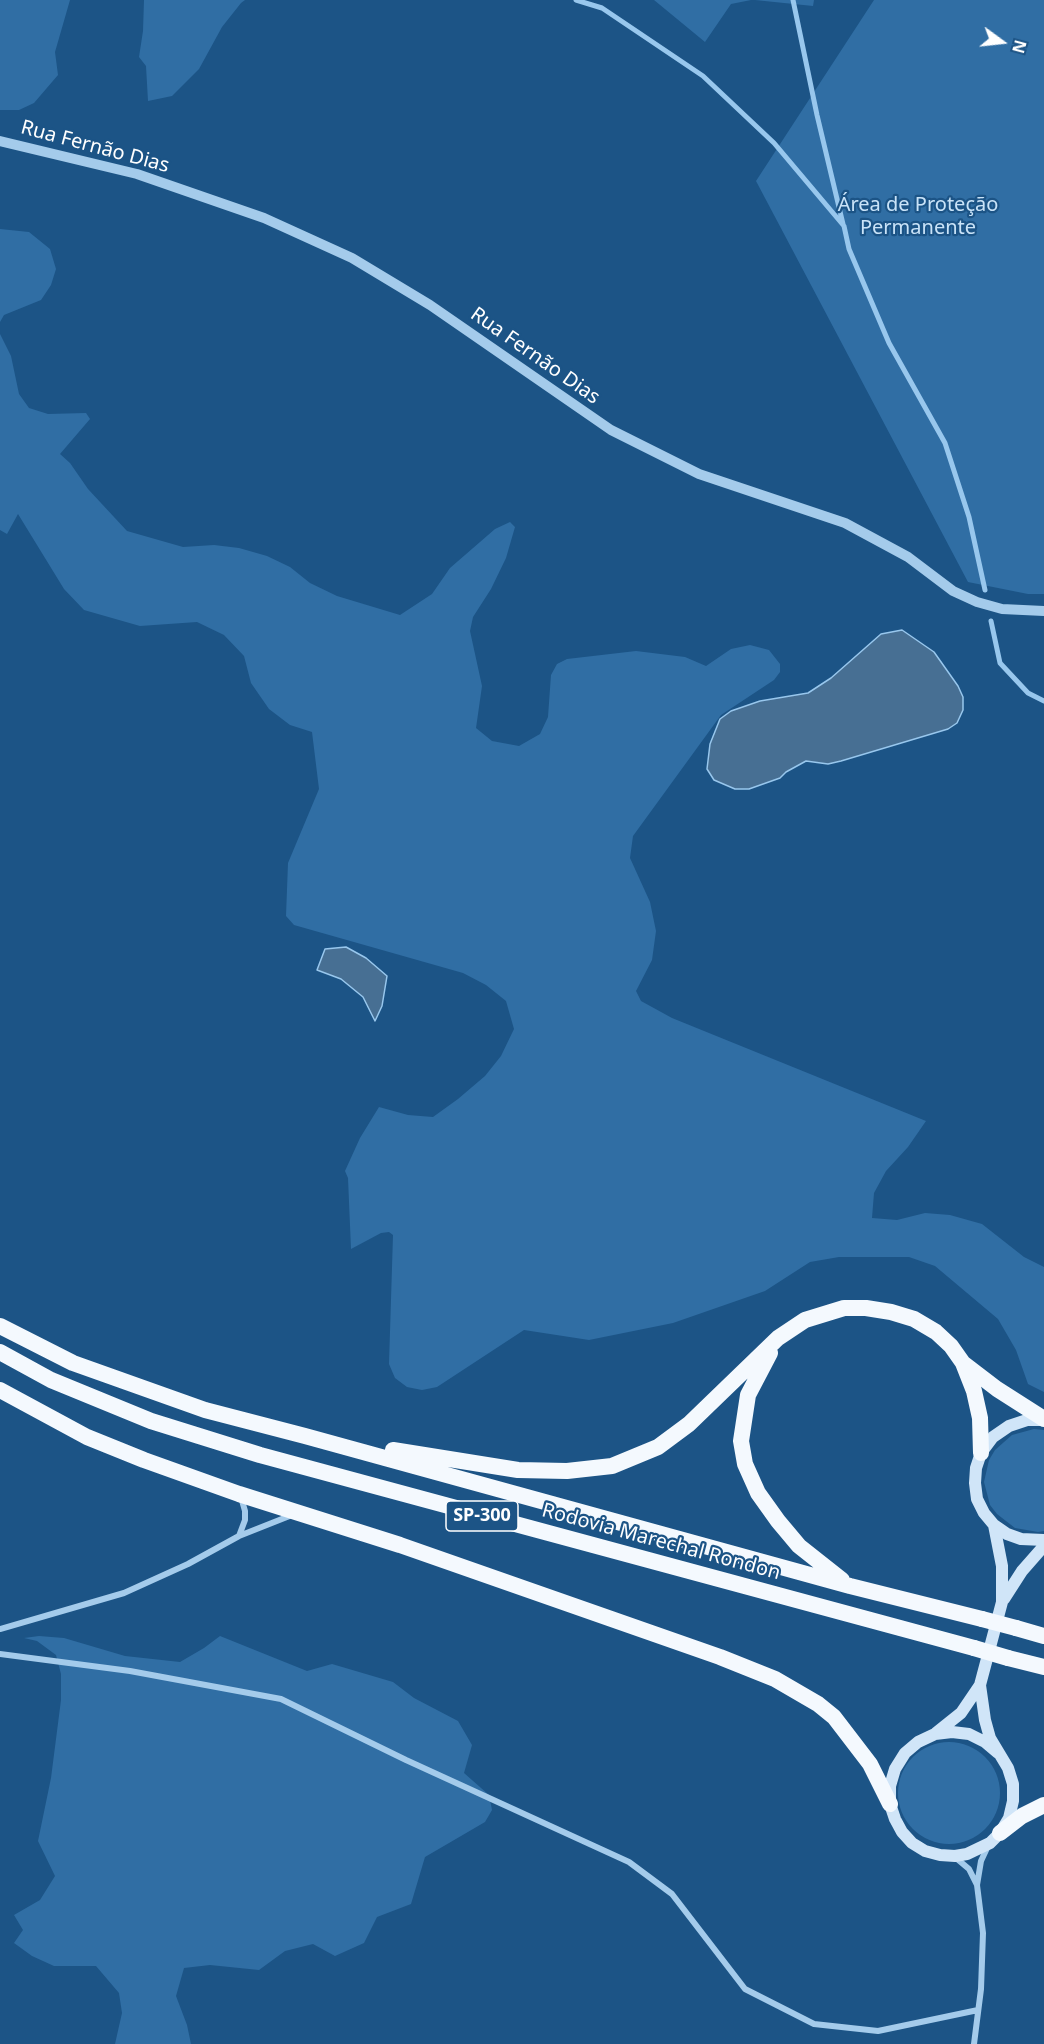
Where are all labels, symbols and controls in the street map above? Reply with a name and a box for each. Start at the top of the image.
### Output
north arrow [972,12,1032,72]
text: N [1007,38,1032,56]
street label: Rua Fernão Dias [18,116,172,178]
park label: Área de Proteção Permanente [838,193,998,240]
street label: Rua Fernão Dias [466,302,604,410]
street label: Rodovia Marechal Rondon [539,1499,783,1585]
road number: SP-300 [446,1501,518,1531]

